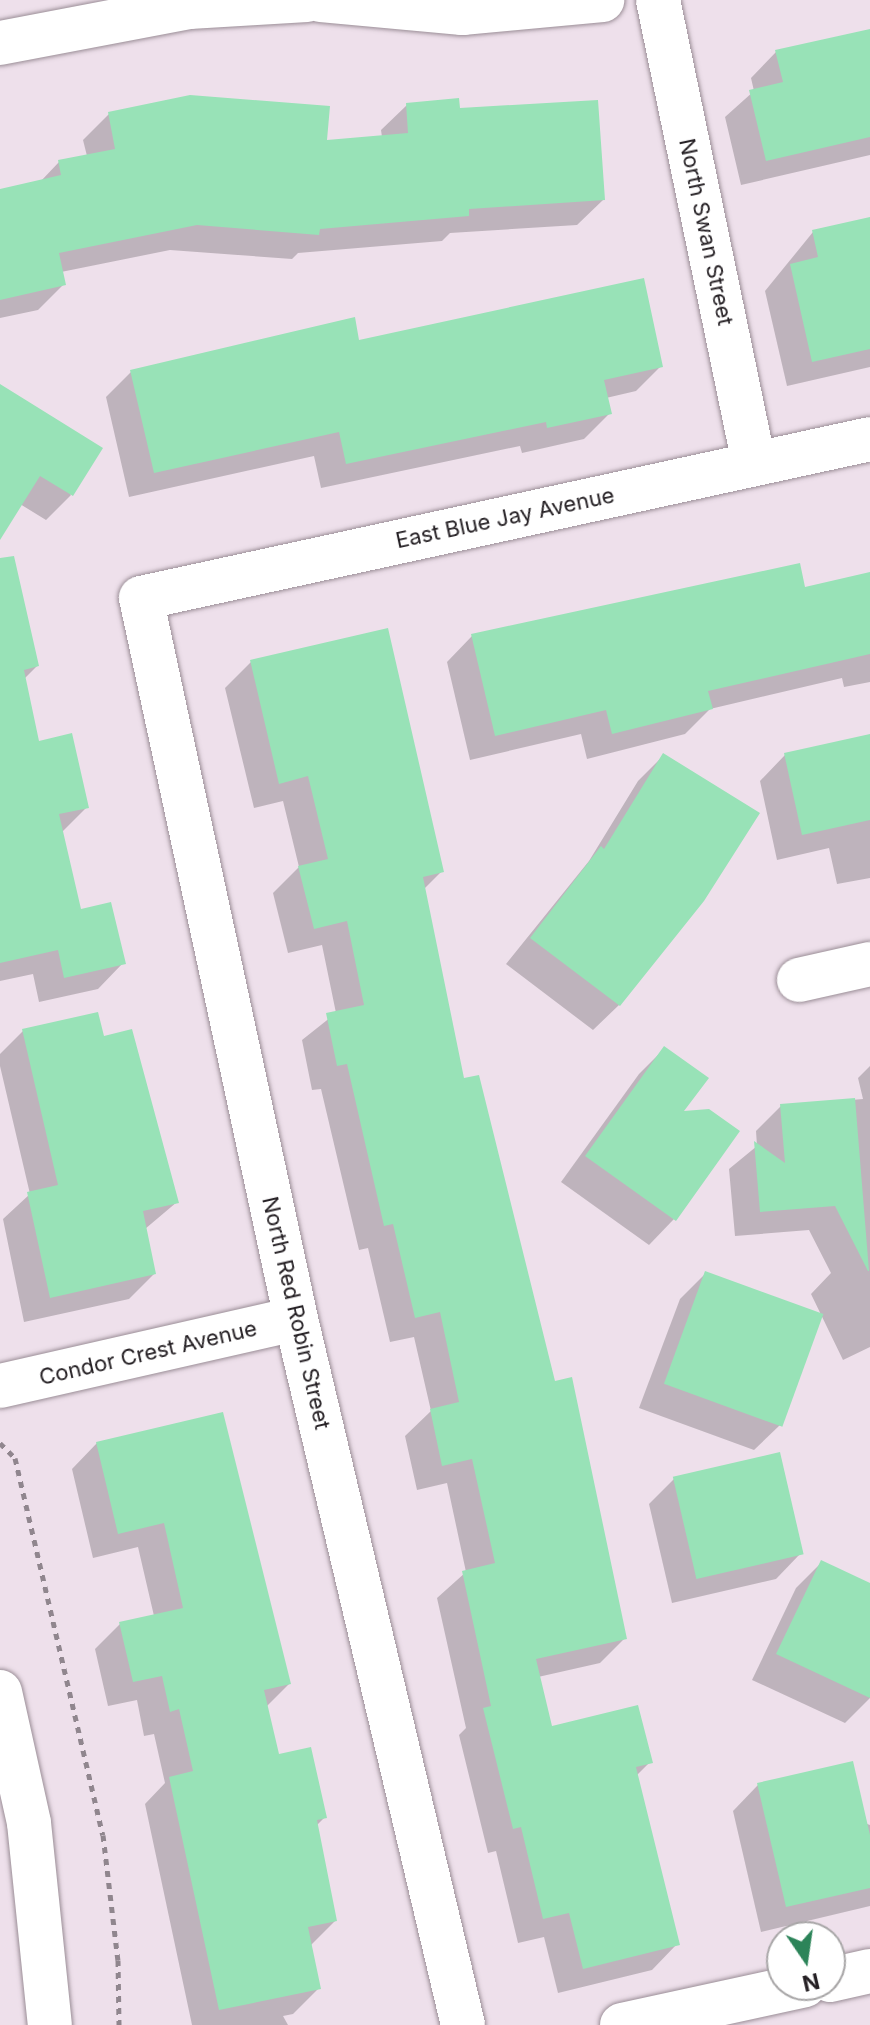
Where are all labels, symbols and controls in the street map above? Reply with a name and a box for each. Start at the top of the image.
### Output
street label: North Swan Street [673,136,739,328]
street label: East Blue Jay Avenue [393,482,617,554]
street label: North Red Robin Street [256,1194,336,1432]
street label: Condor Crest Avenue [37,1315,259,1391]
north arrow [766,1921,846,2001]
text: N [800,1968,822,1997]

